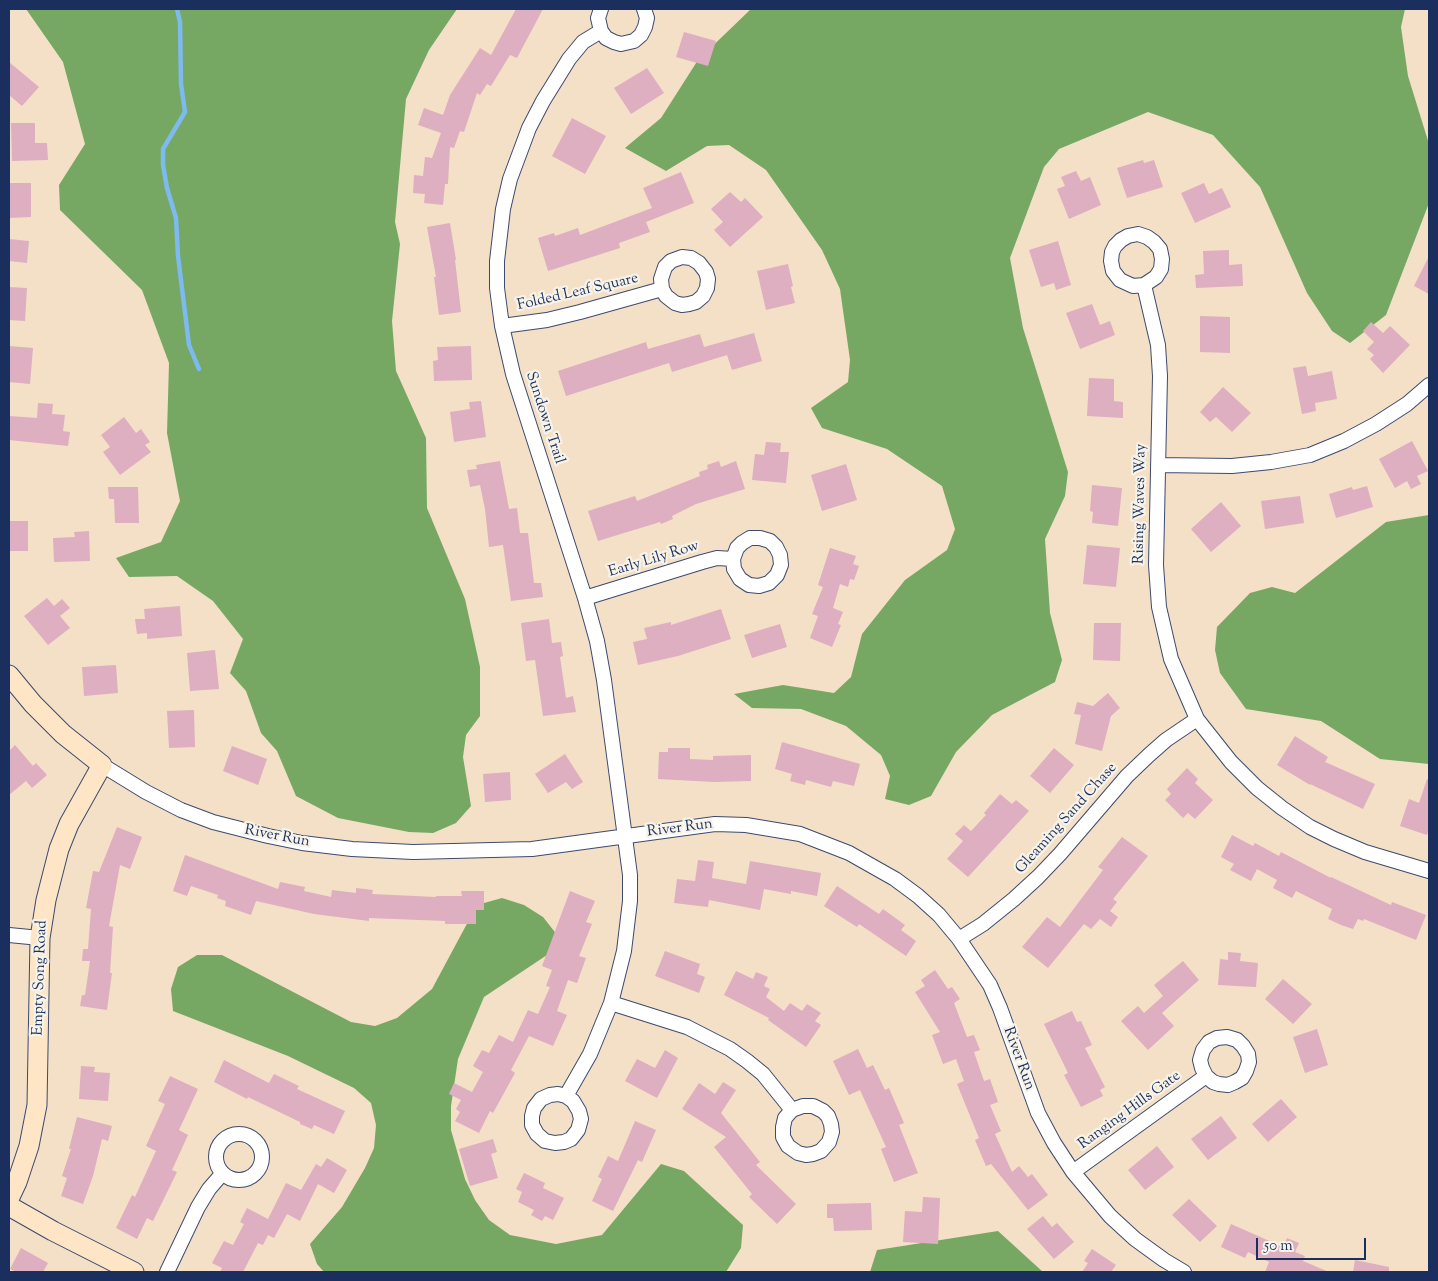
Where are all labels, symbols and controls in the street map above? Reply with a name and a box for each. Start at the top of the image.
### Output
street label: Folded Leaf Square [516,270,640,316]
street label: Sundown Trail [521,370,567,466]
street label: Rising Waves Way [1131,444,1151,564]
street label: Early Lily Row [607,538,701,582]
street label: Gleaming Sand Chase [1012,760,1122,878]
street label: River Run [646,816,714,842]
street label: River Run [243,822,311,852]
street label: Empty Song Road [30,920,52,1036]
street label: River Run [998,1025,1038,1093]
street label: Ranging Hills Gate [1075,1068,1185,1154]
scale bar [1258,1228,1368,1260]
text: 50 m [1264,1236,1293,1257]

